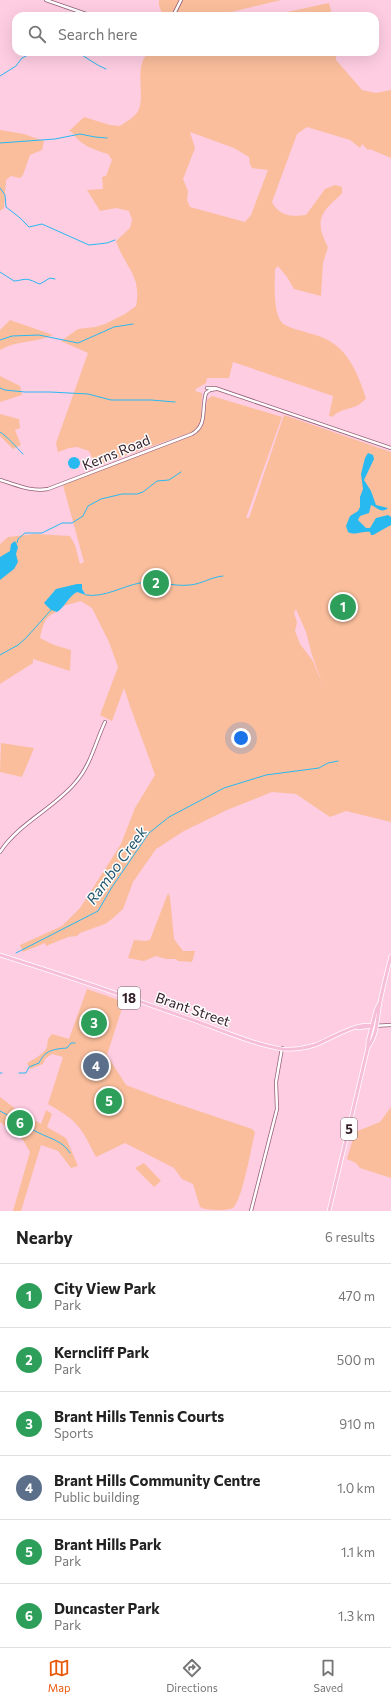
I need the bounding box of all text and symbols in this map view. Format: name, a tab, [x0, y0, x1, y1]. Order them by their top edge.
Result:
search box	[12, 12, 379, 56]
icon: search	[26, 23, 48, 45]
text: Search here	[58, 25, 137, 43]
street label: Kerns Road	[80, 431, 152, 473]
pin: 2	[143, 568, 169, 598]
pin: 1	[330, 592, 356, 622]
your location	[231, 728, 251, 748]
water label: Rambo Creek	[82, 822, 151, 907]
road number: 18	[118, 987, 140, 1009]
street label: Brant Street	[153, 988, 233, 1030]
pin: 3	[81, 1008, 107, 1038]
pin: 4	[83, 1051, 109, 1081]
pin: 5	[96, 1086, 122, 1116]
pin: 6	[7, 1108, 33, 1138]
road number: 5	[341, 1118, 357, 1140]
text: Nearby	[16, 1227, 73, 1248]
text: 6 results	[325, 1229, 375, 1245]
text: City View Park	[54, 1279, 156, 1297]
text: 1	[26, 1288, 32, 1304]
text: 470 m	[338, 1288, 375, 1304]
text: Park	[54, 1297, 81, 1313]
text: Kerncliff Park	[54, 1343, 149, 1361]
text: 2	[25, 1352, 33, 1368]
text: 500 m	[337, 1352, 375, 1368]
text: Park	[54, 1361, 81, 1377]
text: Brant Hills Tennis Courts	[54, 1407, 224, 1425]
text: 3	[25, 1416, 33, 1432]
text: 910 m	[339, 1416, 375, 1432]
text: Sports	[54, 1425, 94, 1441]
text: Brant Hills Community Centre	[54, 1471, 261, 1489]
text: 4	[25, 1480, 33, 1496]
text: 1.0 km	[337, 1480, 375, 1496]
text: Public building	[54, 1489, 140, 1505]
text: Brant Hills Park	[54, 1535, 162, 1553]
text: 5	[25, 1544, 33, 1560]
text: 1.1 km	[341, 1544, 375, 1560]
text: Park	[54, 1553, 81, 1569]
text: Duncaster Park	[54, 1599, 160, 1617]
text: 6	[25, 1608, 33, 1624]
text: 1.3 km	[338, 1608, 375, 1624]
text: Park	[54, 1617, 81, 1633]
tab: Map	[48, 1657, 71, 1694]
tab: Directions	[166, 1657, 218, 1694]
tab: Saved	[313, 1657, 343, 1694]

